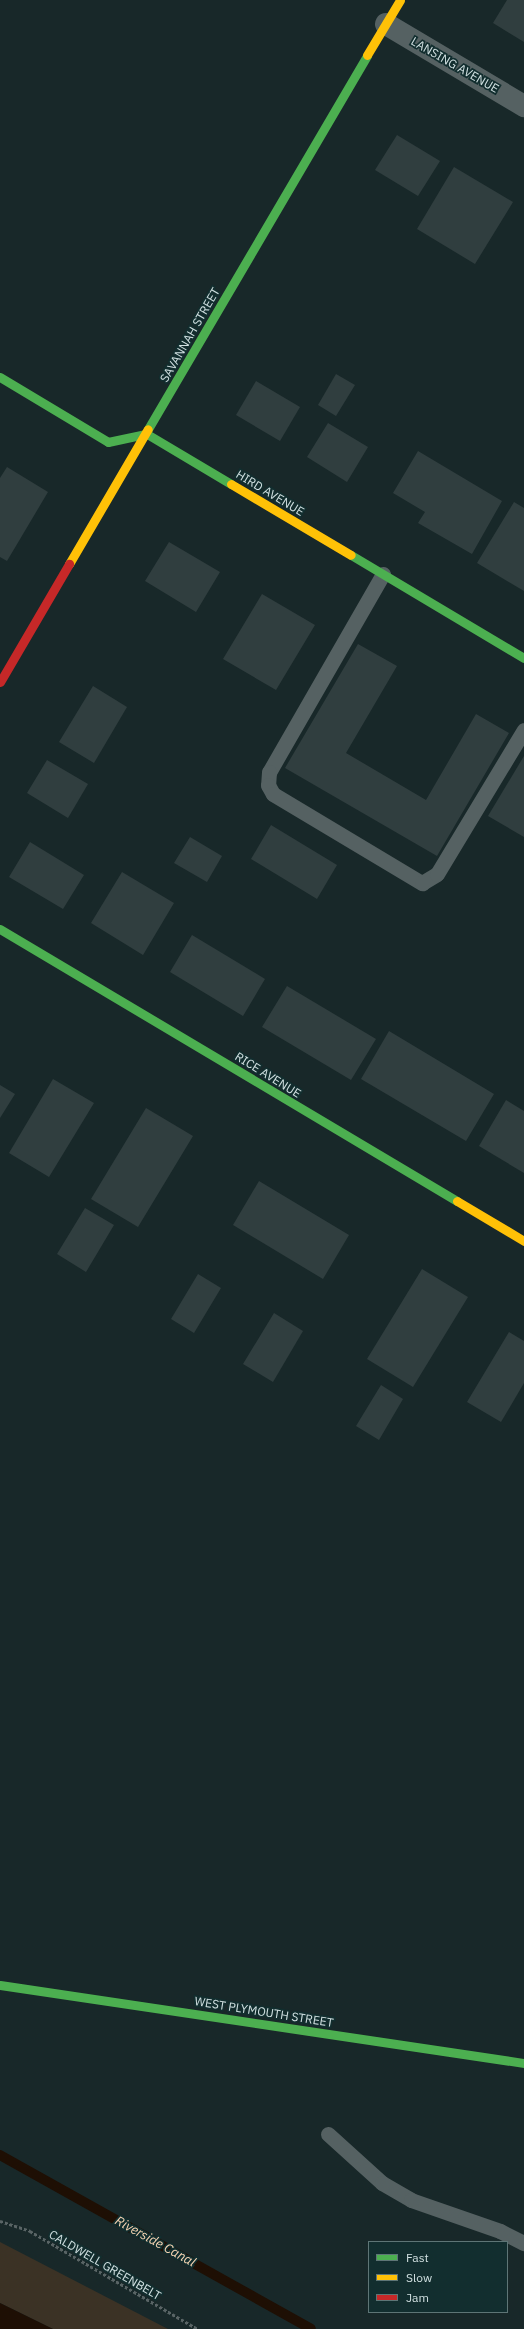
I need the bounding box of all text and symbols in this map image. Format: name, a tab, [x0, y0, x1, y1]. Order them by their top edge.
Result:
street label: LANSING AVENUE	[409, 34, 501, 96]
street label: SAVANNAH STREET	[157, 285, 223, 385]
street label: HIRD AVENUE	[233, 467, 307, 519]
street label: RICE AVENUE	[232, 1049, 304, 1101]
street label: WEST PLYMOUTH STREET	[193, 1994, 335, 2030]
water label: Riverside Canal	[112, 2213, 198, 2271]
street label: CALDWELL GREENBELT	[46, 2227, 164, 2303]
legend	[368, 2241, 508, 2313]
text: Fast	[406, 2250, 429, 2265]
text: Slow	[406, 2270, 432, 2285]
text: Jam	[406, 2290, 429, 2305]

